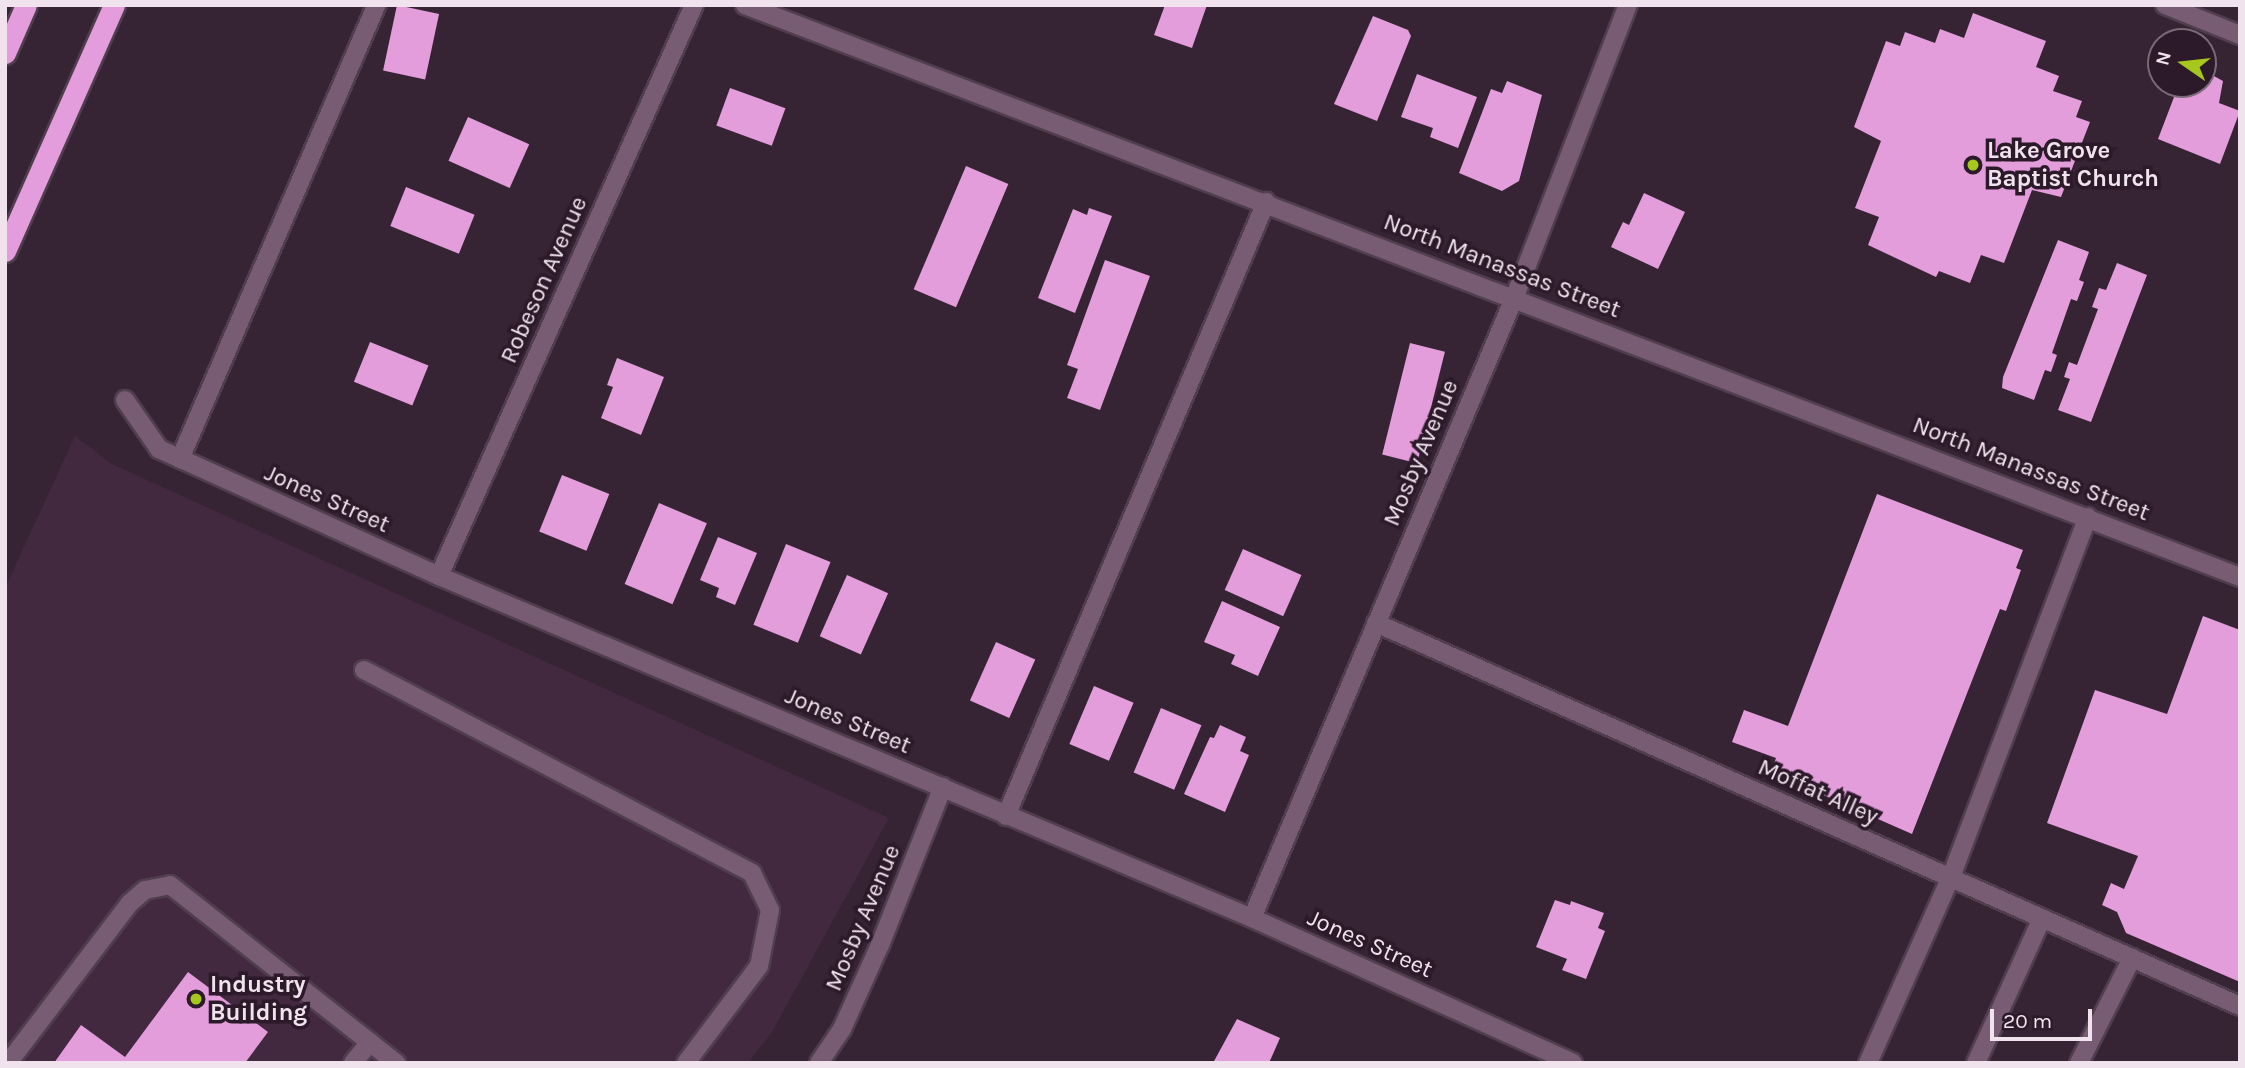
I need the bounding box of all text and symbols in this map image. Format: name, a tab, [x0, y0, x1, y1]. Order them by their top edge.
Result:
north arrow	[2147, 28, 2217, 98]
text: N	[2151, 49, 2176, 68]
place label: Lake Grove Baptist Church	[1987, 137, 2159, 193]
marker: Lake Grove Baptist Church	[1965, 157, 1981, 173]
street label: Robeson Avenue	[494, 192, 594, 368]
street label: North Manassas Street	[1380, 208, 1624, 324]
street label: Mosby Avenue	[1377, 376, 1465, 530]
street label: North Manassas Street	[1909, 411, 2153, 527]
street label: Jones Street	[260, 459, 394, 539]
street label: Jones Street	[781, 682, 915, 760]
street label: Moffat Alley	[1753, 753, 1883, 831]
street label: Mosby Avenue	[819, 841, 907, 995]
street label: Jones Street	[1303, 904, 1437, 984]
place label: Industry Building	[210, 971, 307, 1027]
marker: Industry Building	[188, 991, 204, 1007]
scale bar	[1993, 995, 2094, 1038]
text: 20 m	[2003, 1009, 2052, 1033]

